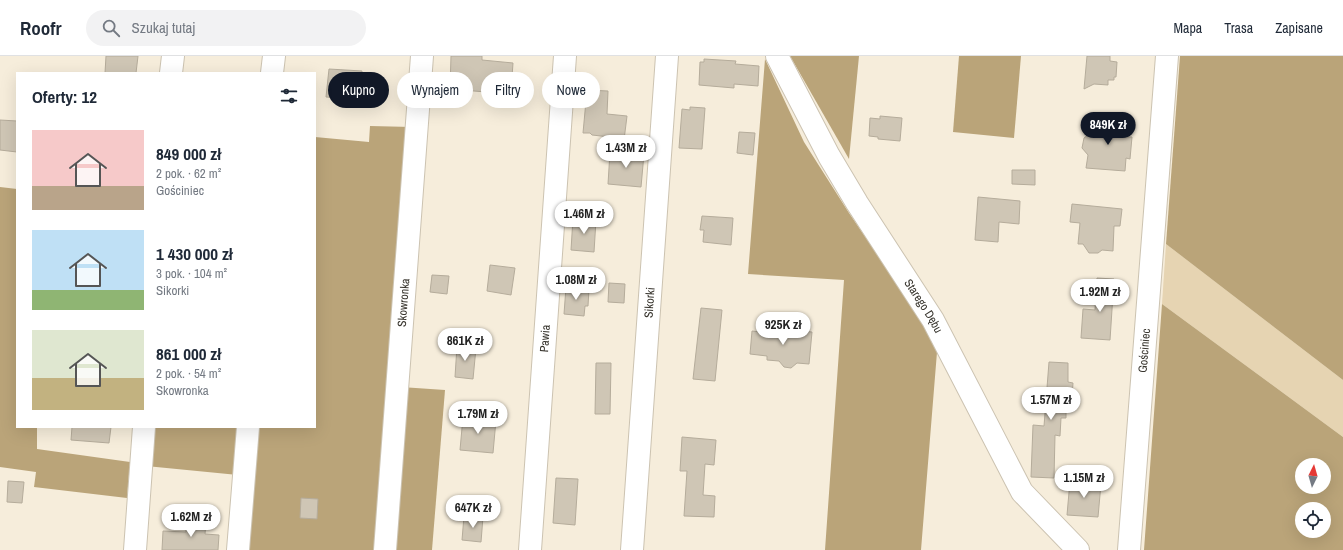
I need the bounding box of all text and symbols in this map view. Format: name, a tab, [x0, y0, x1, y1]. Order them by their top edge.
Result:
search box	[86, 10, 366, 46]
text: Roofr	[20, 15, 62, 41]
icon: search	[100, 17, 122, 39]
text: Szukaj tutaj	[132, 17, 195, 38]
text: Mapa	[1173, 19, 1202, 37]
text: Trasa	[1224, 19, 1253, 37]
text: Zapisane	[1275, 19, 1323, 37]
chip: Kupno	[328, 72, 389, 108]
chip: Wynajem	[397, 72, 473, 108]
chip: Filtry	[481, 72, 534, 108]
chip: Nowe	[542, 72, 600, 108]
text: Oferty: 12	[32, 85, 97, 108]
icon: filters	[278, 85, 300, 107]
pin: 849K zł	[1071, 112, 1145, 146]
text: 849K zł	[1090, 116, 1126, 133]
pin: 1.43M zł	[585, 135, 667, 169]
text: 1.43M zł	[606, 139, 646, 156]
text: 849 000 zł	[156, 142, 221, 165]
icon: home	[64, 146, 112, 194]
text: 2 pok. · 62 m²	[156, 165, 221, 182]
text: Gościniec	[156, 182, 204, 199]
pin: 1.46M zł	[543, 201, 625, 235]
text: 1.46M zł	[564, 205, 604, 222]
text: 1 430 000 zł	[156, 242, 233, 265]
icon: home	[64, 246, 112, 294]
text: 3 pok. · 104 m²	[156, 265, 227, 282]
pin: 1.08M zł	[535, 267, 617, 301]
text: 1.08M zł	[556, 271, 596, 288]
street label: Starego Dębu	[900, 276, 946, 336]
street label: Skowronka	[394, 277, 413, 328]
pin: 1.92M zł	[1059, 279, 1141, 313]
text: Sikorki	[156, 282, 189, 299]
text: 1.92M zł	[1080, 283, 1120, 300]
street label: Sikorki	[640, 287, 659, 318]
pin: 925K zł	[746, 312, 820, 346]
text: 925K zł	[765, 316, 801, 333]
street label: Pawia	[536, 324, 554, 353]
pin: 861K zł	[428, 328, 502, 362]
street label: Gościniec	[1135, 328, 1154, 373]
text: 861K zł	[447, 332, 483, 349]
text: 861 000 zł	[156, 342, 221, 365]
icon: home	[64, 346, 112, 394]
text: 2 pok. · 54 m²	[156, 365, 221, 382]
text: Skowronka	[156, 382, 209, 399]
pin: 1.57M zł	[1010, 387, 1092, 421]
text: 1.57M zł	[1031, 391, 1071, 408]
pin: 1.79M zł	[437, 401, 519, 435]
text: 1.79M zł	[458, 405, 498, 422]
north arrow	[1295, 458, 1331, 494]
map controls	[1295, 458, 1331, 538]
pin: 1.15M zł	[1043, 465, 1125, 499]
text: 1.15M zł	[1064, 469, 1104, 486]
pin: 647K zł	[436, 495, 510, 529]
text: 647K zł	[455, 499, 491, 516]
button: locate	[1295, 502, 1331, 538]
pin: 1.62M zł	[150, 504, 232, 538]
text: 1.62M zł	[171, 508, 211, 525]

